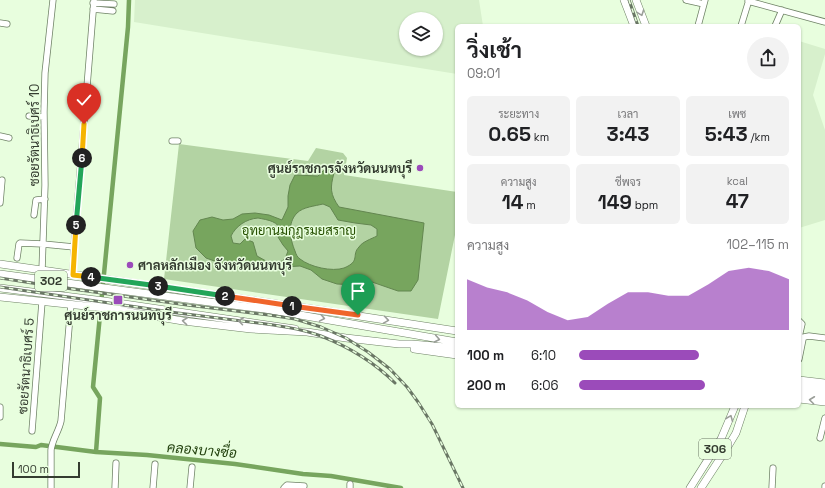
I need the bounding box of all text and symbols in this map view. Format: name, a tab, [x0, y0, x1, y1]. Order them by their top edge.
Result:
one-way arrow	[636, 9, 645, 16]
map controls	[399, 12, 443, 56]
button: layers	[399, 12, 443, 56]
text: วิ่งเช้า	[467, 36, 522, 64]
button: share	[747, 37, 789, 79]
text: 09:01	[467, 65, 500, 82]
pin	[67, 83, 101, 124]
street label: ซอยรัตนาธิเบศร์ 10	[25, 84, 43, 186]
icon: check	[73, 89, 95, 111]
text: ระยะทาง	[498, 107, 539, 121]
text: เวลา	[618, 107, 638, 121]
text: เพซ	[728, 107, 746, 121]
text: 0.65	[488, 121, 531, 147]
text: 3:43	[606, 121, 649, 147]
text: 5:43	[705, 121, 748, 147]
text: km	[531, 130, 549, 144]
text: /km	[748, 130, 770, 144]
pin: 6	[72, 148, 92, 168]
text: 6	[79, 151, 85, 165]
place label: ศูนย์ราชการจังหวัดนนทบุรี	[268, 159, 413, 179]
marker: ศูนย์ราชการจังหวัดนนทบุรี	[415, 163, 425, 173]
text: kcal	[727, 174, 748, 188]
text: ความสูง	[501, 175, 537, 189]
text: ชีพจร	[615, 175, 641, 189]
text: 47	[726, 188, 749, 214]
text: 14	[502, 189, 523, 215]
text: 149	[598, 189, 632, 215]
text: m	[523, 198, 536, 212]
text: bpm	[632, 198, 658, 212]
pin: 5	[66, 215, 86, 235]
text: 5	[73, 218, 79, 232]
park label: อุทยานมกุฎรมยสราญ	[242, 222, 356, 240]
text: 102–115 m	[726, 236, 789, 253]
text: ความสูง	[467, 237, 509, 254]
place label: ศาลหลักเมือง จังหวัดนนทบุรี	[138, 256, 292, 276]
marker: ศาลหลักเมือง จังหวัดนนทบุรี	[125, 260, 135, 270]
pin: 4	[81, 267, 101, 287]
text: 4	[88, 270, 95, 284]
road number: 302	[35, 271, 67, 291]
pin	[341, 274, 375, 315]
pin: 3	[148, 276, 168, 296]
text: 3	[155, 279, 161, 293]
icon: arrive	[347, 280, 369, 302]
pin: 2	[215, 286, 235, 306]
text: 2	[222, 289, 228, 303]
marker: ศูนย์ราชการนนทบุรี	[112, 294, 124, 306]
pin: 1	[282, 296, 302, 316]
text: 1	[290, 299, 294, 313]
place label: ศูนย์ราชการนนทบุรี	[64, 306, 172, 326]
one-way arrow	[319, 314, 325, 322]
one-way arrow	[383, 315, 390, 324]
one-way arrow	[182, 316, 188, 325]
street label: ซอยรัตนาธิเบศร์ 5	[13, 317, 38, 415]
one-way arrow	[238, 317, 244, 326]
one-way arrow	[434, 334, 440, 342]
text: 100 m	[467, 347, 504, 364]
text: 6:10	[531, 347, 556, 364]
text: 200 m	[467, 377, 506, 394]
text: 6:06	[531, 377, 559, 394]
one-way arrow	[809, 396, 815, 405]
one-way arrow	[726, 415, 734, 422]
water label: คลองบางซื่อ	[166, 435, 238, 462]
road number: 306	[699, 439, 731, 459]
scale bar	[12, 460, 80, 479]
text: 100 m	[18, 462, 49, 476]

